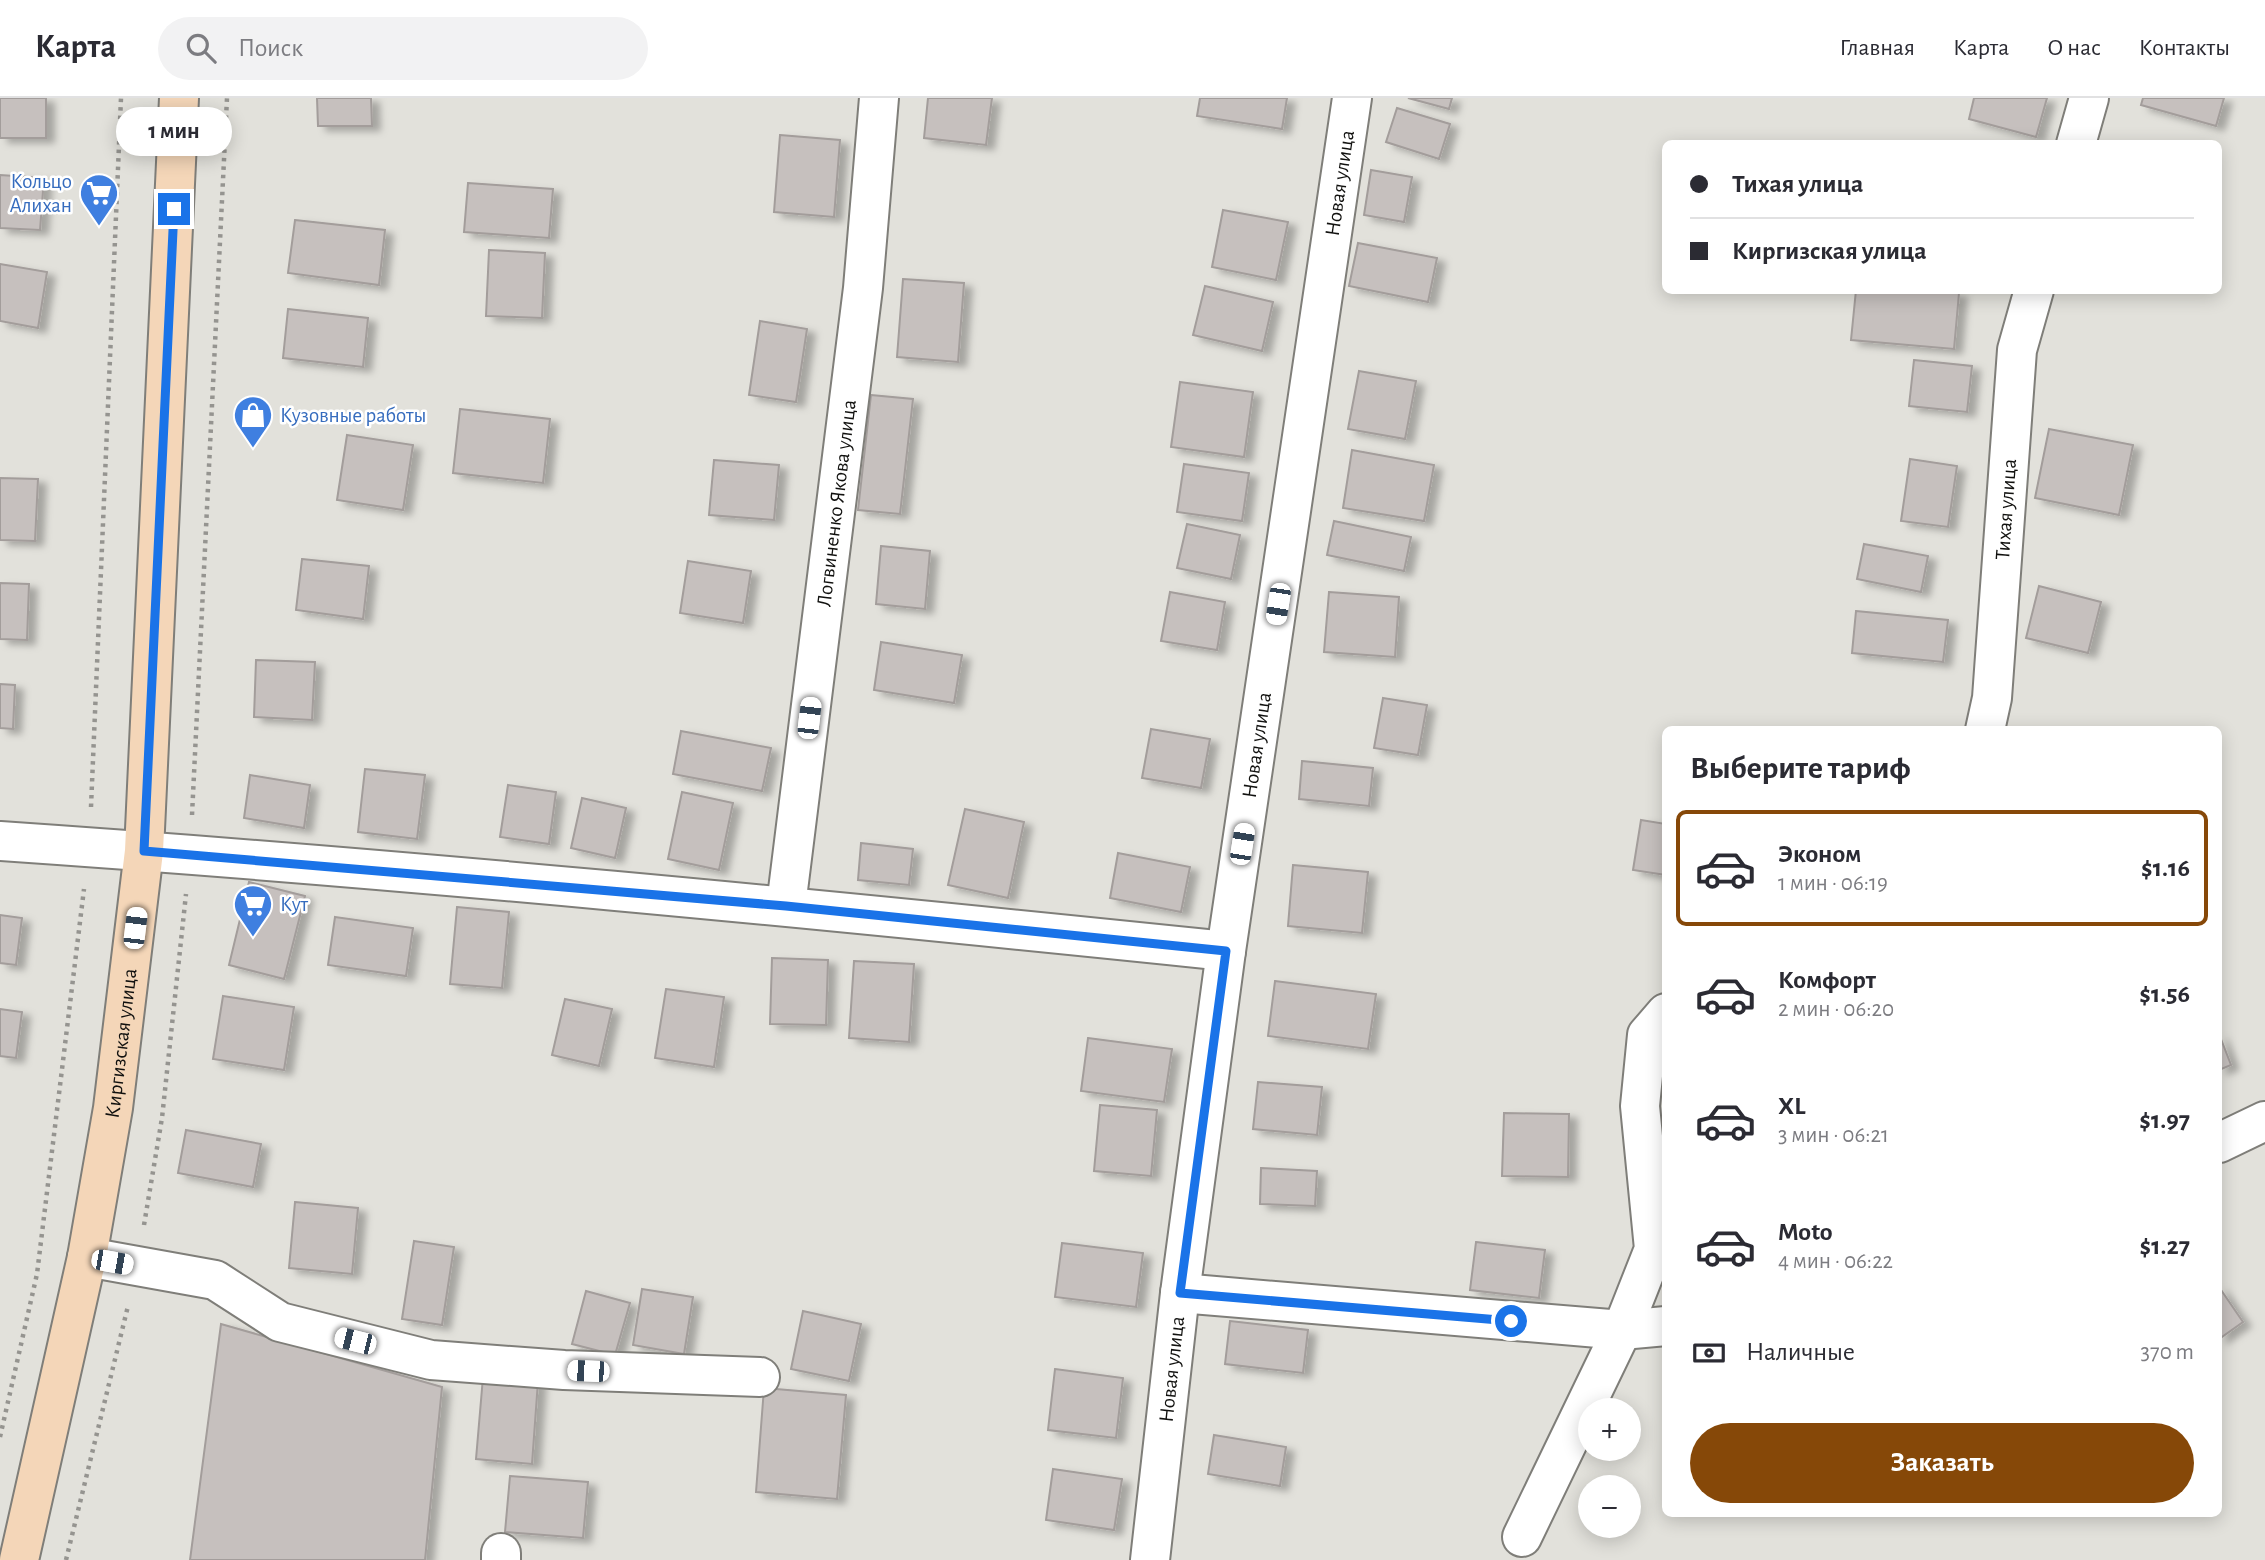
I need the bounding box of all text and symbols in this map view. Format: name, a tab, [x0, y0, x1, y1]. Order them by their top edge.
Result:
search box	[158, 17, 648, 80]
icon: search	[182, 29, 220, 67]
text: Карта	[35, 31, 116, 64]
text: Поиск	[238, 35, 303, 61]
text: Главная	[1840, 36, 1915, 60]
text: Карта	[1953, 36, 2009, 60]
text: О нас	[2047, 36, 2101, 60]
text: Контакты	[2139, 36, 2230, 60]
callout: 1 мин	[116, 108, 232, 156]
text: 1 мин	[148, 120, 200, 143]
street label: Новая улица	[1321, 128, 1358, 238]
place label: Кольцо Алихан	[9, 171, 72, 216]
text: Тихая улица	[1732, 171, 1863, 197]
supermarket icon: Кольцо Алихан	[78, 172, 120, 227]
route end	[158, 193, 190, 225]
text: Киргизская улица	[1732, 238, 1927, 264]
shop icon: Кузовные работы	[232, 394, 274, 449]
street label: Логвиненко Якова улица	[813, 398, 860, 608]
place label: Кузовные работы	[280, 405, 427, 426]
street label: Тихая улица	[1991, 458, 2020, 561]
car	[1265, 582, 1292, 626]
street label: Новая улица	[1238, 690, 1275, 799]
car	[797, 696, 822, 740]
text: Выберите тариф	[1690, 752, 1911, 784]
car	[1229, 822, 1256, 866]
icon: car	[1694, 837, 1757, 900]
text: Эконом	[1778, 841, 1861, 867]
text: $1.16	[2141, 855, 2190, 881]
text: 1 мин · 06:19	[1778, 872, 1888, 895]
supermarket icon: Кут	[232, 883, 274, 938]
place label: Кут	[280, 894, 309, 915]
car	[123, 906, 148, 950]
icon: car	[1694, 963, 1757, 1026]
street label: Киргизская улица	[101, 967, 140, 1120]
text: Комфорт	[1778, 967, 1876, 993]
text: $1.56	[2139, 981, 2190, 1007]
text: 2 мин · 06:20	[1778, 998, 1894, 1021]
icon: car	[1694, 1089, 1757, 1152]
text: XL	[1778, 1093, 1805, 1119]
text: $1.97	[2139, 1107, 2190, 1133]
text: 3 мин · 06:21	[1778, 1124, 1889, 1147]
icon: car	[1694, 1215, 1757, 1278]
text: Moto	[1778, 1219, 1833, 1245]
text: $1.27	[2140, 1233, 2190, 1259]
car	[90, 1248, 135, 1276]
text: 4 мин · 06:22	[1778, 1250, 1893, 1273]
route start	[1495, 1305, 1527, 1337]
street label: Новая улица	[1155, 1315, 1188, 1423]
car	[333, 1326, 378, 1356]
icon: cash	[1690, 1334, 1728, 1372]
text: Наличные	[1746, 1339, 1855, 1365]
text: 370 m	[2141, 1341, 2194, 1364]
car	[567, 1360, 610, 1382]
map controls	[1578, 1398, 1641, 1538]
button: +	[1578, 1398, 1641, 1461]
button: Заказать	[1690, 1423, 2194, 1503]
button: −	[1578, 1475, 1641, 1538]

